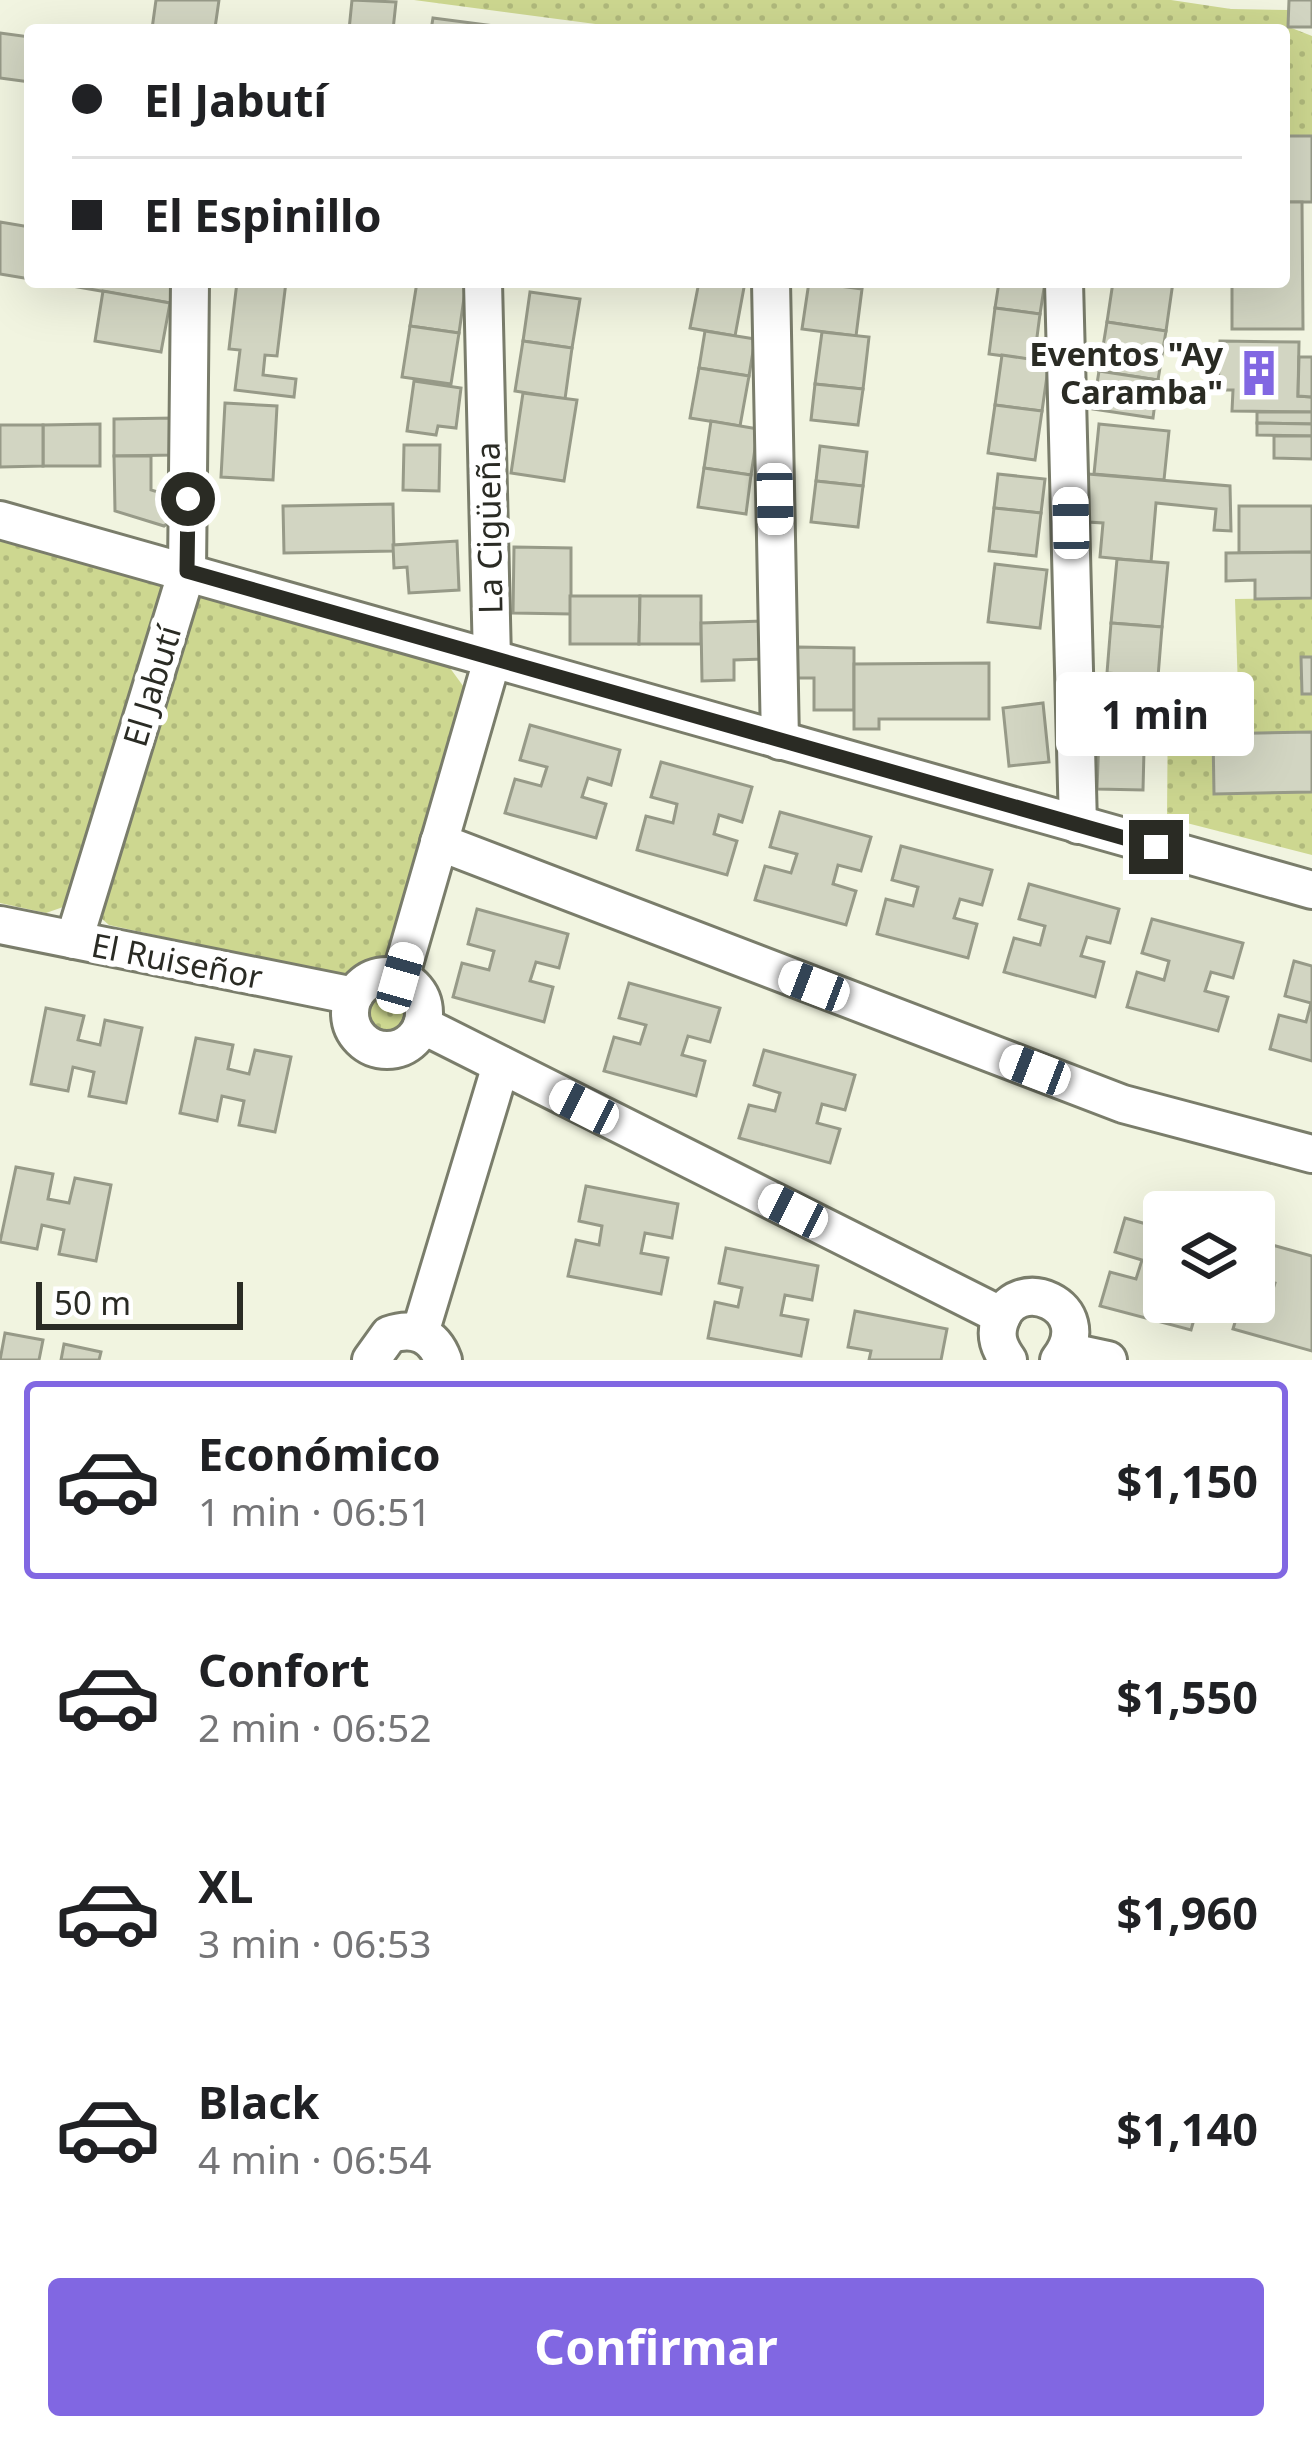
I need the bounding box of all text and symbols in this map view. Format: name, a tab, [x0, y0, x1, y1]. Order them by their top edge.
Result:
text: El Jabutí	[144, 69, 327, 130]
text: El Espinillo	[144, 184, 382, 245]
place label: Eventos "Ay Caramba"	[1029, 331, 1223, 414]
building icon: Eventos "Ay Caramba"	[1234, 348, 1284, 398]
street label: La Cigüeña	[465, 442, 512, 614]
car	[756, 463, 794, 535]
route start	[161, 472, 215, 526]
car	[1052, 487, 1090, 559]
street label: El Jabutí	[112, 619, 192, 752]
callout: 1 min	[1057, 673, 1255, 757]
text: 1 min	[1101, 687, 1209, 740]
route end	[1129, 820, 1183, 874]
street label: El Ruiseñor	[88, 922, 267, 999]
car	[373, 938, 427, 1018]
car	[774, 956, 854, 1016]
car	[995, 1040, 1075, 1100]
car	[544, 1075, 624, 1139]
car	[753, 1179, 833, 1243]
map controls	[1143, 1191, 1275, 1323]
button: layers	[1143, 1191, 1275, 1323]
scale bar	[36, 1276, 243, 1329]
text: 50 m	[54, 1280, 131, 1325]
text: Económico	[198, 1423, 441, 1484]
icon: car	[54, 1426, 162, 1534]
text: $1,150	[1116, 1450, 1258, 1511]
text: 1 min · 06:51	[198, 1484, 432, 1537]
text: Confort	[198, 1639, 369, 1700]
icon: car	[54, 1642, 162, 1750]
text: $1,550	[1116, 1666, 1258, 1727]
text: 2 min · 06:52	[198, 1700, 432, 1753]
text: XL	[198, 1855, 253, 1916]
icon: car	[54, 1858, 162, 1966]
text: $1,960	[1116, 1882, 1258, 1943]
text: 3 min · 06:53	[198, 1916, 432, 1969]
text: Black	[198, 2071, 319, 2132]
icon: car	[54, 2074, 162, 2182]
text: $1,140	[1116, 2098, 1258, 2159]
text: 4 min · 06:54	[198, 2132, 432, 2185]
button: Confirmar	[48, 2278, 1264, 2416]

